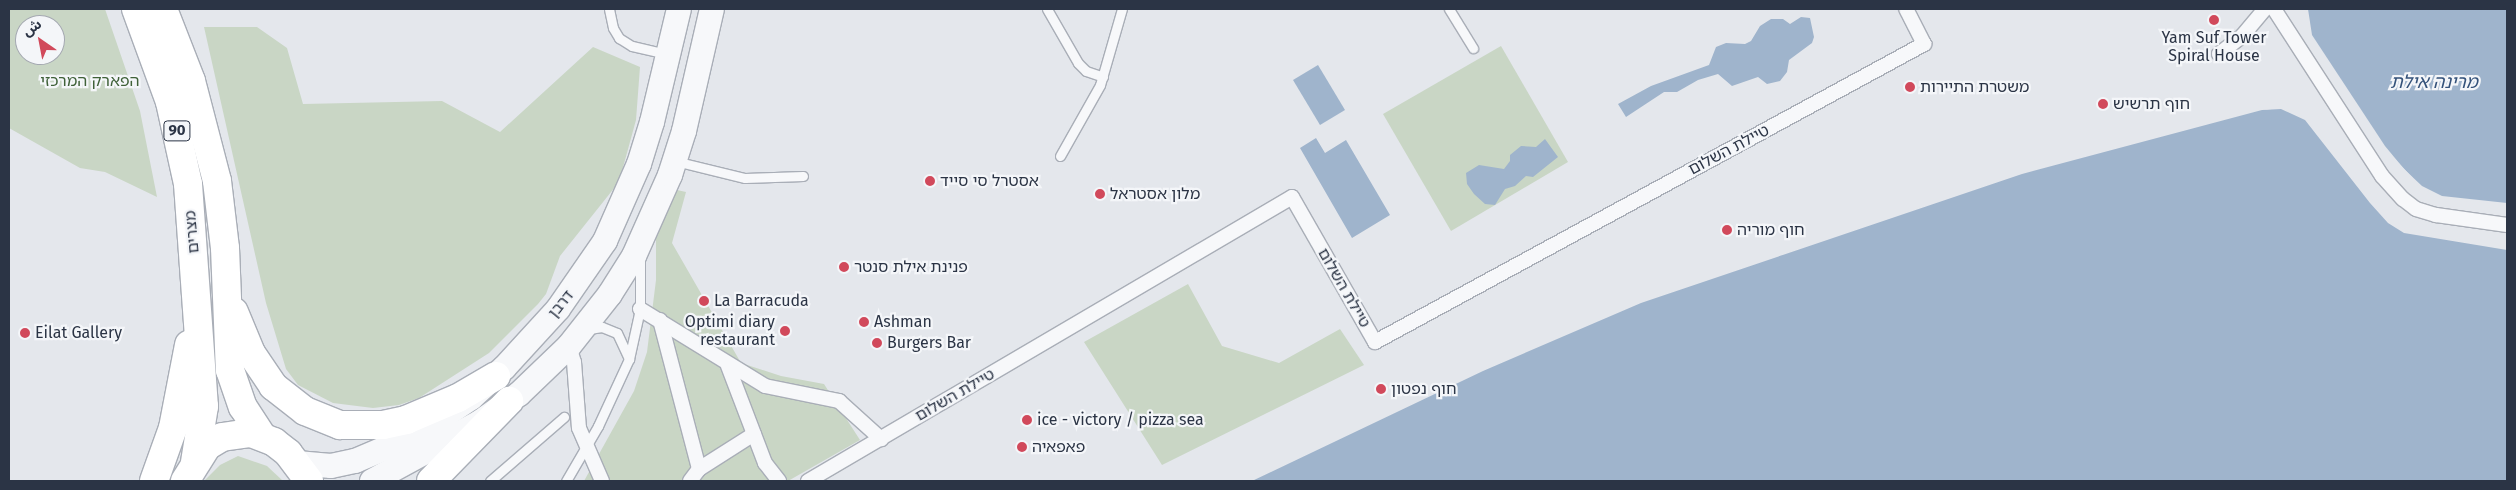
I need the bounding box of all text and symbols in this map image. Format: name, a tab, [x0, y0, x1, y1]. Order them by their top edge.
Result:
marker: Yam Suf Tower Spiral House	[2208, 14, 2220, 26]
north arrow	[15, 15, 65, 65]
text: ش	[19, 15, 45, 40]
place label: Yam Suf Tower Spiral House	[2162, 28, 2266, 66]
park label: הפארק המרכזי	[40, 71, 140, 91]
water label: מרינה אילת	[2390, 71, 2478, 93]
place label: משטרת התיירות	[1920, 77, 2029, 97]
marker: משטרת התיירות	[1904, 81, 1916, 93]
place label: חוף תרשיש	[2113, 94, 2190, 114]
marker: חוף תרשיש	[2097, 98, 2109, 110]
road number: 90	[163, 118, 191, 144]
street label: טיילת השלום	[1685, 121, 1773, 179]
place label: אסטרל סי סייד	[940, 171, 1039, 191]
marker: אסטרל סי סייד	[924, 175, 936, 187]
place label: מלון אסטראל	[1110, 184, 1200, 204]
marker: מלון אסטראל	[1094, 188, 1106, 200]
street label: מצרים	[181, 210, 203, 254]
place label: חוף מוריה	[1737, 220, 1805, 240]
marker: חוף מוריה	[1721, 224, 1733, 236]
street label: טיילת השלום	[1314, 245, 1374, 331]
place label: פנינת אילת סנטר	[854, 257, 968, 277]
marker: פנינת אילת סנטר	[838, 261, 850, 273]
street label: דרבן	[544, 286, 578, 322]
place label: La Barracuda	[714, 291, 809, 311]
marker: La Barracuda	[698, 295, 710, 307]
place label: Optimi diary restaurant	[685, 312, 775, 350]
place label: Ashman	[874, 312, 932, 332]
marker: Ashman	[858, 316, 870, 328]
place label: Eilat Gallery	[35, 323, 122, 343]
marker: Optimi diary restaurant	[779, 325, 791, 337]
marker: Eilat Gallery	[19, 327, 31, 339]
place label: Burgers Bar	[887, 333, 971, 353]
marker: Burgers Bar	[871, 337, 883, 349]
street label: טיילת השלום	[912, 365, 998, 425]
place label: חוף נפטון	[1391, 379, 1456, 399]
marker: חוף נפטון	[1375, 383, 1387, 395]
place label: ice - victory / pizza sea	[1037, 410, 1204, 430]
marker: ice - victory / pizza sea	[1021, 414, 1033, 426]
place label: פאפאיה	[1032, 437, 1085, 457]
marker: פאפאיה	[1016, 441, 1028, 453]

